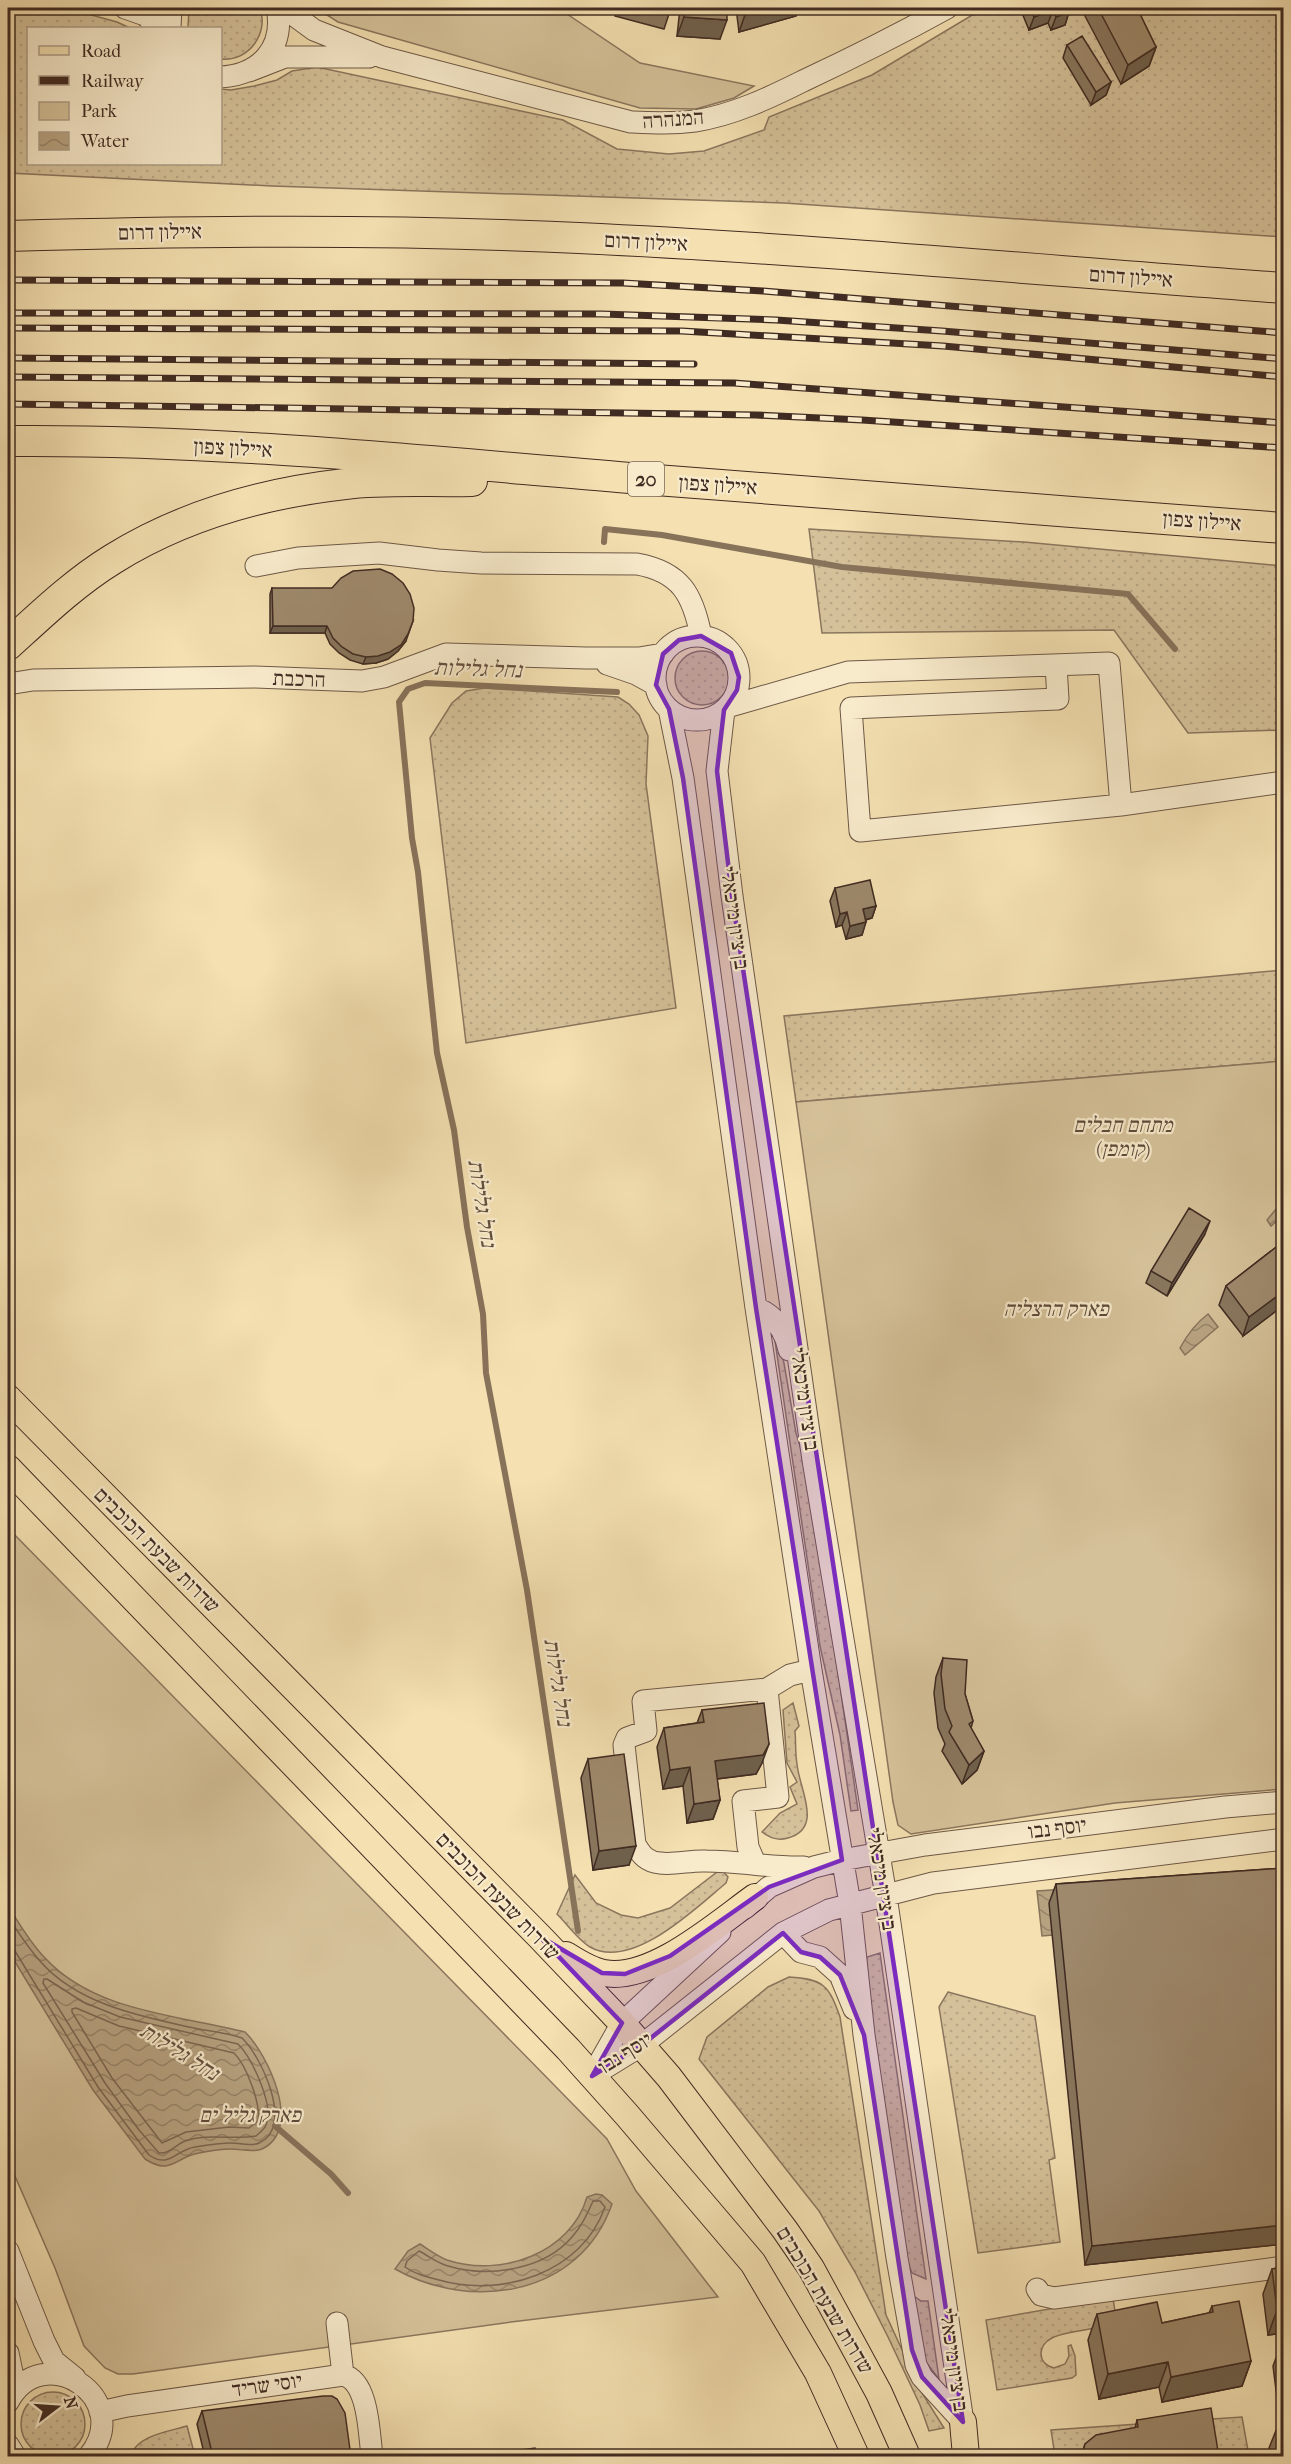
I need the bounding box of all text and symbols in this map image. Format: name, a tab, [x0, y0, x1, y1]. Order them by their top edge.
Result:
legend	[27, 27, 222, 165]
text: Road	[81, 41, 121, 62]
text: Railway	[81, 71, 145, 92]
text: Park	[81, 101, 118, 122]
street label: המנהרה	[641, 105, 705, 133]
text: Water	[80, 131, 129, 152]
street label: איילון דרום	[118, 219, 202, 245]
street label: איילון דרום	[603, 228, 689, 256]
street label: איילון דרום	[1088, 262, 1174, 292]
street label: איילון צפון	[193, 434, 273, 462]
road number: 20	[628, 462, 664, 496]
street label: איילון צפון	[678, 470, 758, 500]
street label: איילון צפון	[1162, 506, 1242, 536]
water label: נחל גלילות	[434, 654, 524, 684]
street label: הרכבת	[272, 666, 326, 692]
street label: בן ציון מיכאלי	[716, 865, 754, 971]
park label: מתחם חבלים (קומפן)	[1073, 1113, 1174, 1161]
water label: נחל גלילות	[462, 1158, 502, 1250]
park label: פארק הרצליה	[1003, 1297, 1110, 1321]
street label: בן ציון מיכאלי	[786, 1346, 824, 1452]
street label: שדרות שבעת הכוכבים	[89, 1482, 225, 1618]
water label: נחל גלילות	[538, 1637, 578, 1729]
street label: יוסף נבו	[1026, 1812, 1088, 1844]
street label: בן ציון מיכאלי	[862, 1826, 902, 1932]
street label: שדרות שבעת הכוכבים	[431, 1827, 565, 1965]
water label: נחל גלילות	[135, 2018, 225, 2087]
street label: יוסף נבו	[593, 2027, 657, 2079]
park label: פארק גליל ים	[199, 2103, 302, 2127]
street label: שדרות שבעת הכוכבים	[772, 2222, 879, 2378]
street label: בן ציון מיכאלי	[935, 2307, 973, 2413]
street label: יוסי שריד	[230, 2368, 304, 2402]
north arrow	[27, 2377, 87, 2437]
text: N	[60, 2394, 82, 2412]

